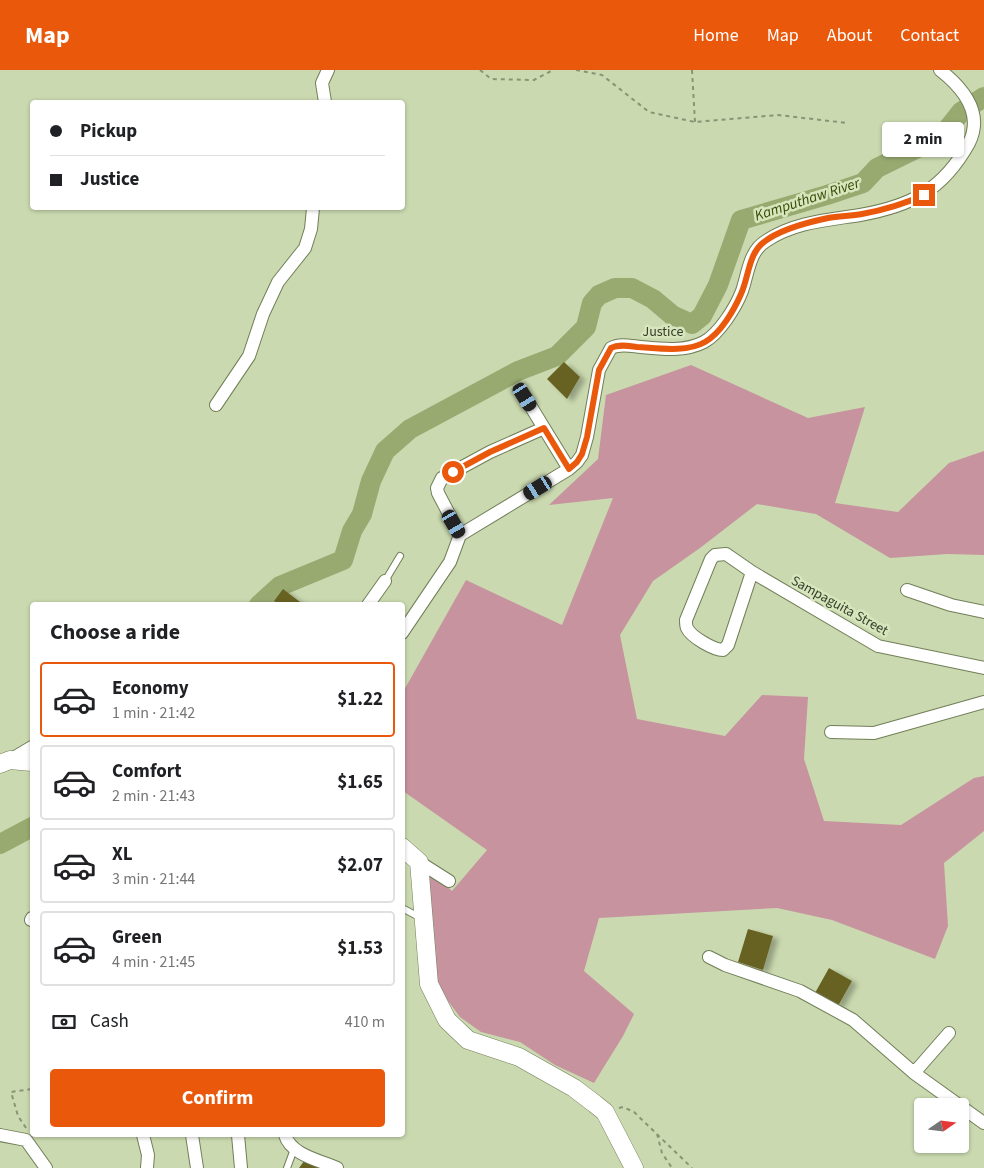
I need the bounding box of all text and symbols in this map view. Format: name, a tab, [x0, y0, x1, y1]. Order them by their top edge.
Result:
text: Map	[25, 18, 70, 53]
text: Home	[693, 23, 739, 48]
text: Map	[767, 23, 799, 48]
text: About	[827, 23, 872, 48]
text: Contact	[900, 23, 959, 48]
text: Pickup	[80, 118, 137, 145]
callout: 2 min	[883, 122, 965, 158]
text: 2 min	[904, 128, 942, 150]
text: Justice	[80, 166, 139, 193]
water label: Kamputhaw River	[752, 172, 863, 226]
route end	[913, 184, 935, 206]
street label: Justice	[642, 322, 684, 342]
car	[510, 380, 539, 414]
route start	[442, 461, 464, 483]
car	[521, 474, 554, 502]
car	[440, 507, 467, 541]
street label: Sampaguita Street	[787, 571, 892, 641]
text: Choose a ride	[50, 616, 180, 648]
text: Economy	[112, 675, 189, 702]
icon: car	[52, 677, 97, 722]
text: $1.22	[337, 686, 383, 713]
text: 1 min · 21:42	[112, 702, 195, 724]
text: Comfort	[112, 758, 182, 785]
icon: car	[52, 760, 97, 805]
text: $1.65	[337, 769, 383, 796]
text: 2 min · 21:43	[112, 785, 195, 807]
text: XL	[112, 841, 133, 868]
icon: car	[52, 843, 97, 888]
text: $2.07	[337, 852, 383, 879]
text: 3 min · 21:44	[112, 868, 195, 890]
text: Green	[112, 924, 162, 951]
icon: car	[52, 926, 97, 971]
text: $1.53	[337, 935, 383, 962]
text: 4 min · 21:45	[112, 951, 195, 973]
icon: cash	[50, 1008, 78, 1036]
text: Cash	[90, 1008, 129, 1035]
text: 410 m	[345, 1011, 385, 1033]
button: Confirm	[50, 1069, 385, 1127]
north arrow	[914, 1098, 969, 1152]
map controls	[914, 1098, 969, 1153]

